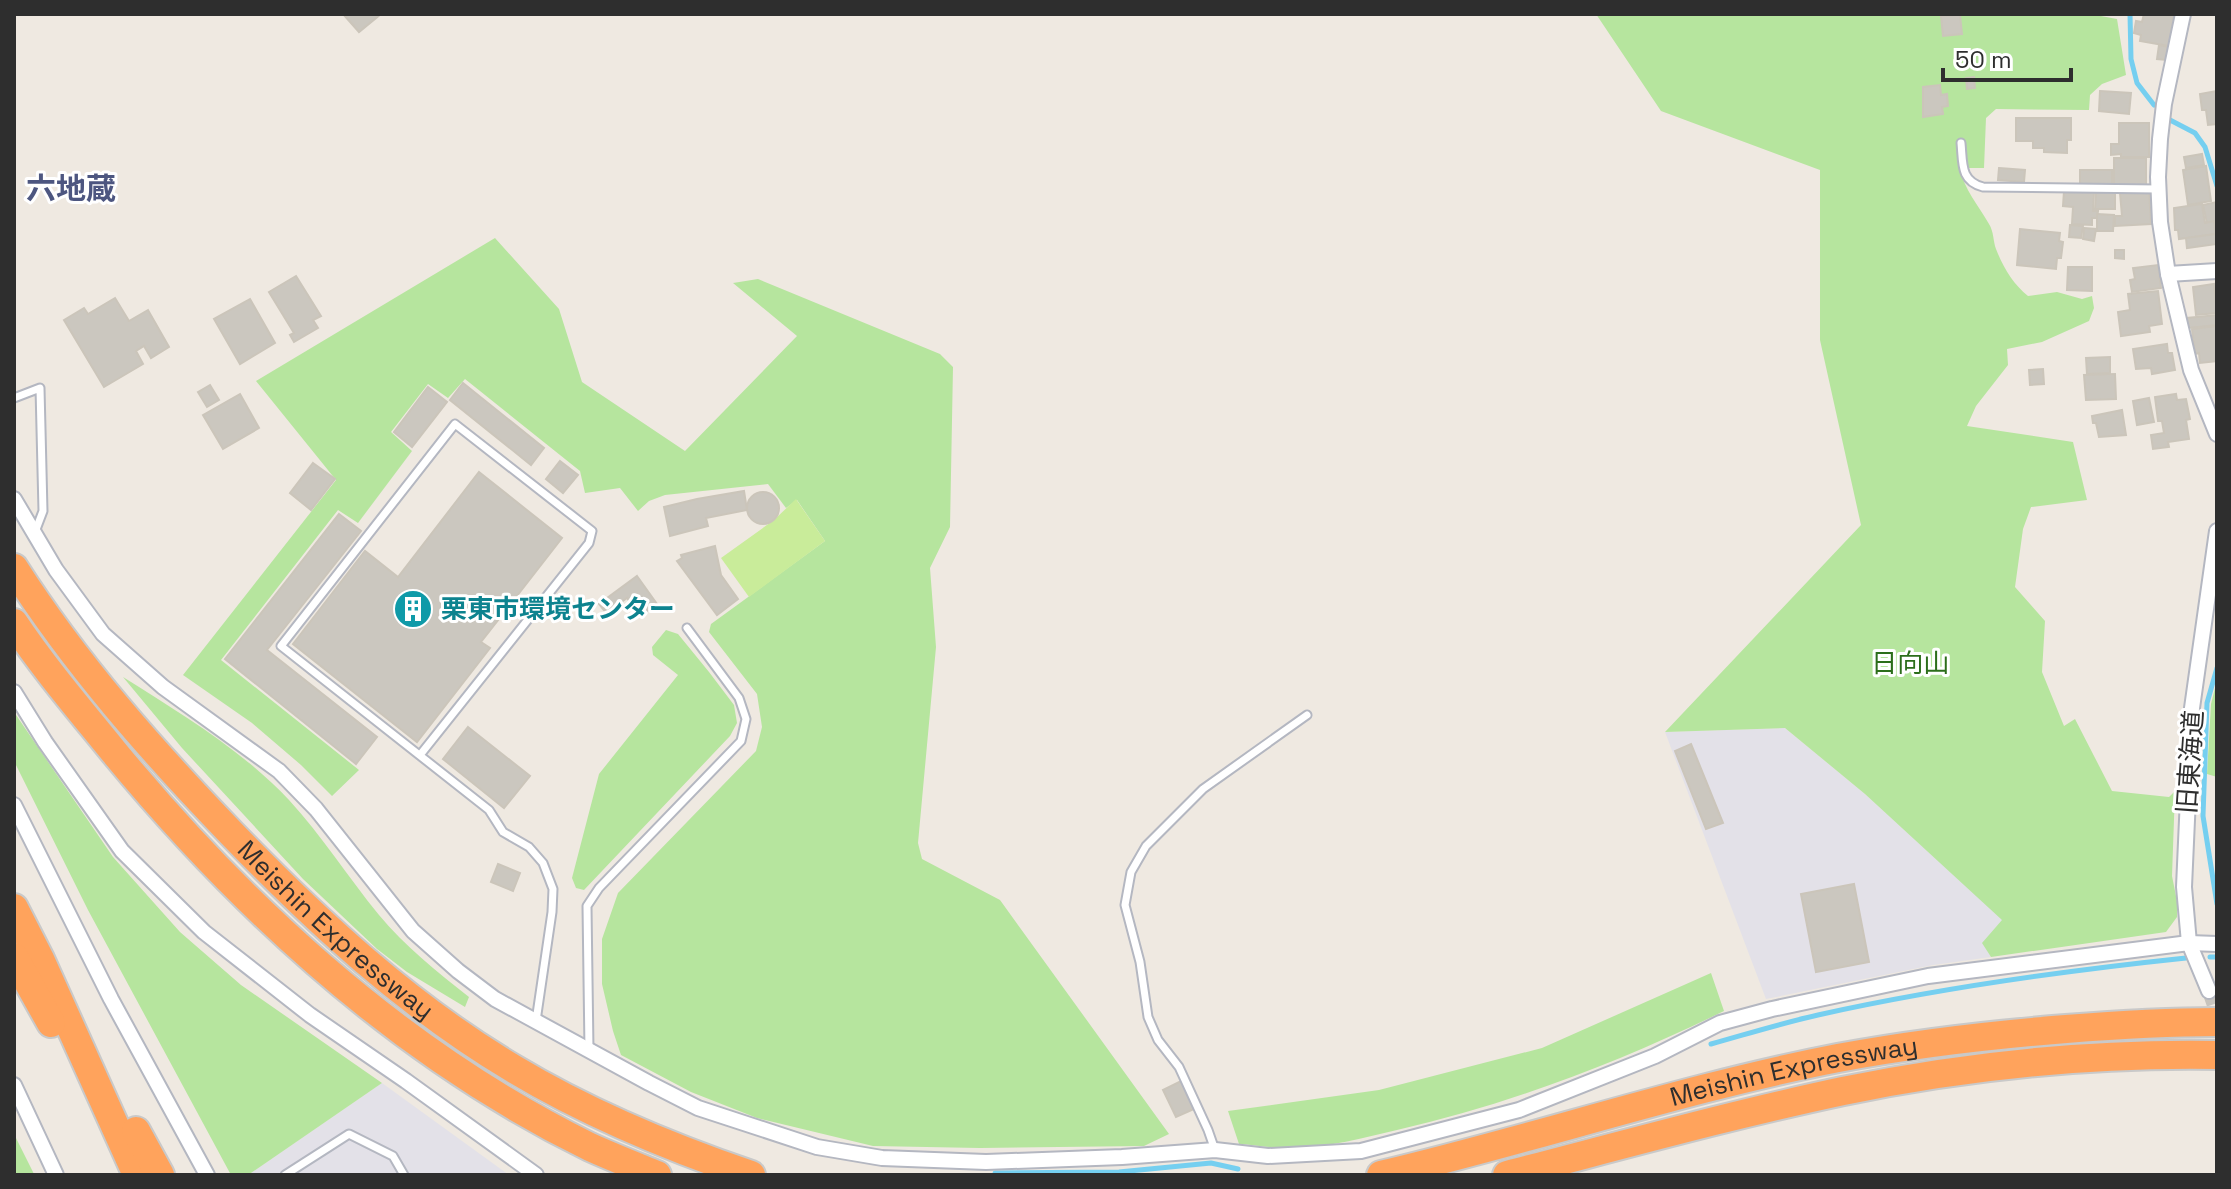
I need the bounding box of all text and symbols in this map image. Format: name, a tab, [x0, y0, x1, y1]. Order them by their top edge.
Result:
scale bar	[1943, 32, 2071, 82]
text: 50 m	[1955, 44, 2012, 75]
district label: 六地蔵	[26, 169, 116, 208]
building icon: 栗東市環境センター	[392, 588, 434, 630]
place label: 栗東市環境センター	[441, 592, 675, 626]
park label: 日向山	[1871, 646, 1949, 680]
street label: 旧東海道	[2169, 709, 2211, 815]
street label: Meishin Expressway	[230, 833, 441, 1027]
street label: Meishin Expressway	[1666, 1028, 1920, 1114]

